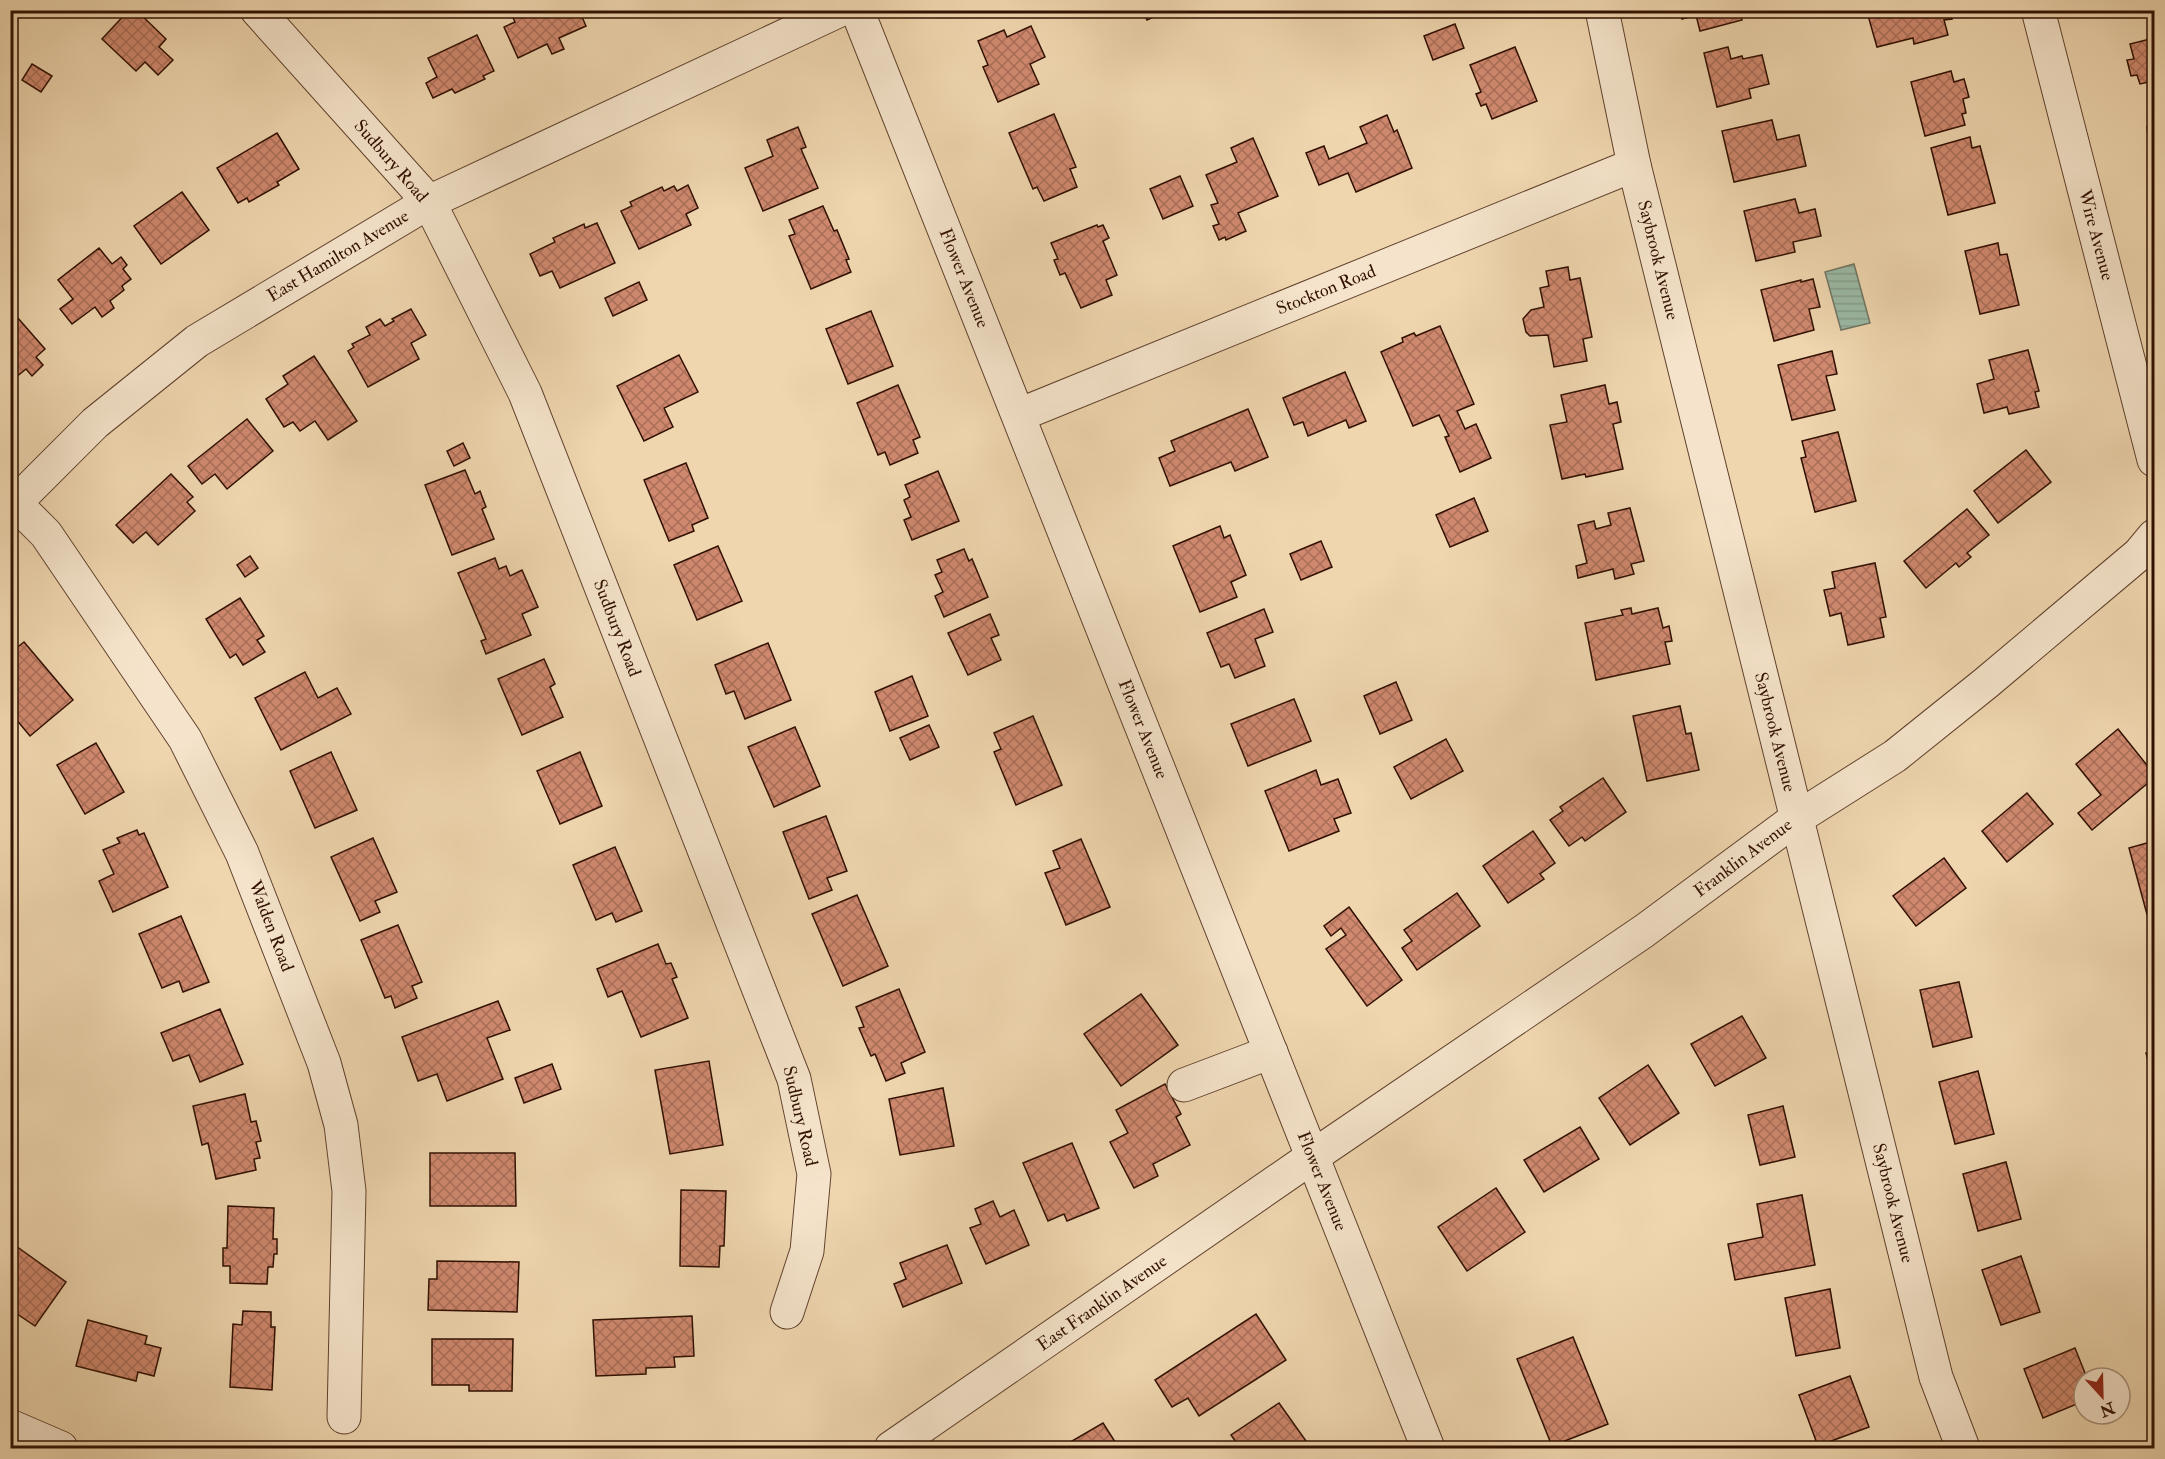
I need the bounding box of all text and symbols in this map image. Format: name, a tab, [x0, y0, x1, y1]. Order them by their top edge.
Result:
street label: Sudbury Road	[349, 115, 433, 207]
street label: Wire Avenue	[2073, 186, 2119, 283]
street label: Saybrook Avenue	[1632, 198, 1684, 323]
street label: East Hamilton Avenue	[263, 204, 413, 307]
street label: Flower Avenue	[934, 225, 995, 332]
street label: Stockton Road	[1273, 260, 1379, 320]
street label: Sudbury Road	[588, 576, 646, 680]
street label: Saybrook Avenue	[1749, 670, 1801, 795]
street label: Flower Avenue	[1113, 676, 1174, 783]
street label: Franklin Avenue	[1689, 813, 1797, 903]
street label: Walden Road	[243, 876, 299, 975]
street label: Sudbury Road	[777, 1064, 823, 1169]
street label: Flower Avenue	[1292, 1128, 1353, 1235]
street label: Saybrook Avenue	[1867, 1141, 1919, 1266]
street label: East Franklin Avenue	[1032, 1249, 1172, 1356]
north arrow	[2072, 1366, 2132, 1426]
text: N	[2096, 1397, 2119, 1421]

